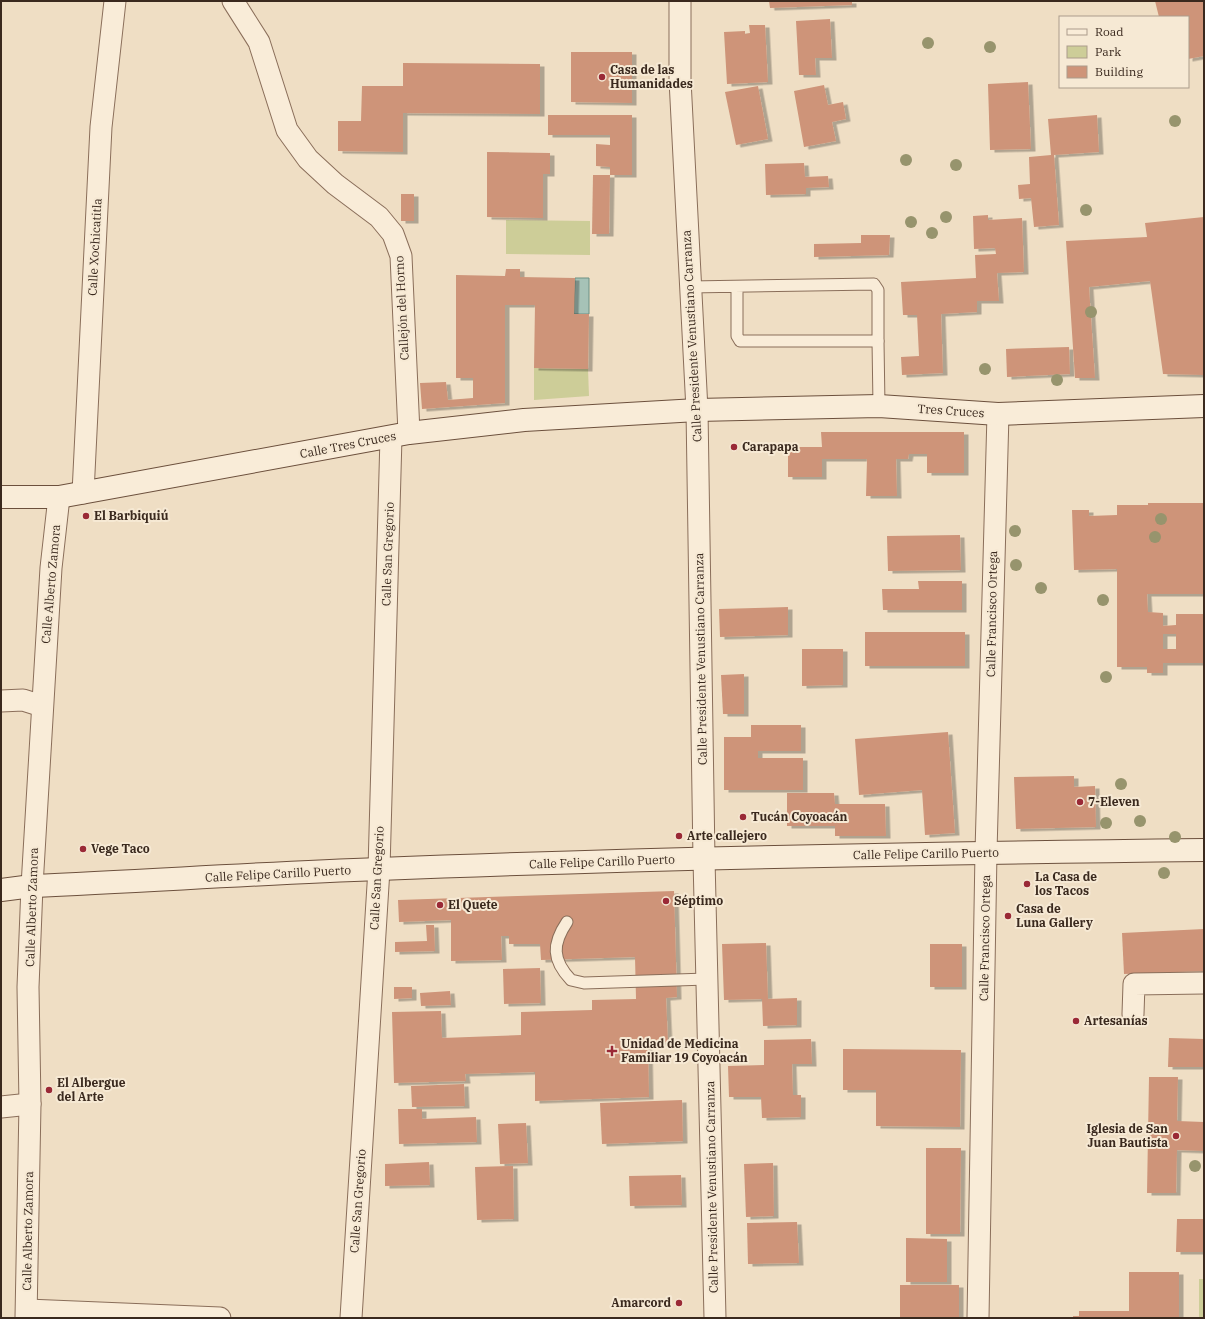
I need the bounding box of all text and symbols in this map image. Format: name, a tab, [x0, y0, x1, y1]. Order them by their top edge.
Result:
legend	[1059, 16, 1189, 88]
text: Road	[1095, 24, 1124, 39]
text: Park	[1095, 44, 1121, 59]
place label: Casa de las Humanidades	[610, 62, 693, 91]
text: Building	[1095, 64, 1143, 79]
marker: Casa de las Humanidades	[597, 72, 607, 82]
street label: Calle Xochicatitla	[84, 197, 105, 296]
street label: Calle Presidente Venustiano Carranza	[678, 229, 705, 442]
street label: Callejón del Horno	[391, 255, 412, 361]
street label: Tres Cruces	[917, 401, 985, 420]
street label: Calle Tres Cruces	[299, 428, 397, 461]
place label: Carapapa	[742, 439, 799, 454]
marker: Carapapa	[729, 442, 739, 452]
street label: Calle San Gregorio	[378, 501, 397, 606]
place label: El Barbiquiú	[94, 508, 169, 523]
marker: El Barbiquiú	[81, 511, 91, 521]
street label: Calle Alberto Zamora	[38, 523, 63, 644]
street label: Calle Francisco Ortega	[983, 550, 1000, 677]
street label: Calle Presidente Venustiano Carranza	[691, 552, 710, 765]
place label: 7-Eleven	[1088, 794, 1140, 809]
marker: 7-Eleven	[1075, 797, 1085, 807]
place label: Tucán Coyoacán	[751, 809, 848, 824]
marker: Tucán Coyoacán	[738, 812, 748, 822]
street label: Calle San Gregorio	[366, 825, 387, 930]
place label: Arte callejero	[687, 828, 767, 843]
marker: Arte callejero	[674, 831, 684, 841]
place label: Vege Taco	[91, 841, 150, 856]
marker: Vege Taco	[78, 844, 88, 854]
street label: Calle Felipe Carillo Puerto	[853, 845, 999, 862]
street label: Calle Alberto Zamora	[22, 847, 41, 967]
street label: Calle Felipe Carillo Puerto	[529, 851, 675, 872]
street label: Calle Felipe Carillo Puerto	[205, 862, 352, 885]
place label: La Casa de los Tacos	[1035, 869, 1097, 898]
street label: Calle Francisco Ortega	[976, 874, 993, 1001]
marker: La Casa de los Tacos	[1022, 879, 1032, 889]
place label: Séptimo	[674, 893, 723, 908]
marker: Séptimo	[661, 896, 671, 906]
place label: El Quete	[448, 897, 498, 912]
marker: El Quete	[435, 900, 445, 910]
place label: Casa de Luna Gallery	[1016, 901, 1093, 930]
marker: Casa de Luna Gallery	[1003, 911, 1013, 921]
place label: Artesanías	[1084, 1013, 1148, 1028]
marker: Artesanías	[1071, 1016, 1081, 1026]
place label: Unidad de Medicina Familiar 19 Coyoacán	[621, 1036, 748, 1065]
marker: Unidad de Medicina Familiar 19 Coyoacán	[606, 1045, 618, 1057]
place label: El Albergue del Arte	[57, 1075, 126, 1104]
street label: Calle Presidente Venustiano Carranza	[702, 1080, 721, 1293]
marker: El Albergue del Arte	[44, 1085, 54, 1095]
place label: Iglesia de San Juan Bautista	[1086, 1121, 1168, 1150]
marker: Iglesia de San Juan Bautista	[1171, 1131, 1181, 1141]
street label: Calle San Gregorio	[346, 1148, 369, 1253]
street label: Calle Alberto Zamora	[19, 1171, 36, 1291]
place label: Amarcord	[611, 1295, 671, 1310]
marker: Amarcord	[674, 1298, 684, 1308]

